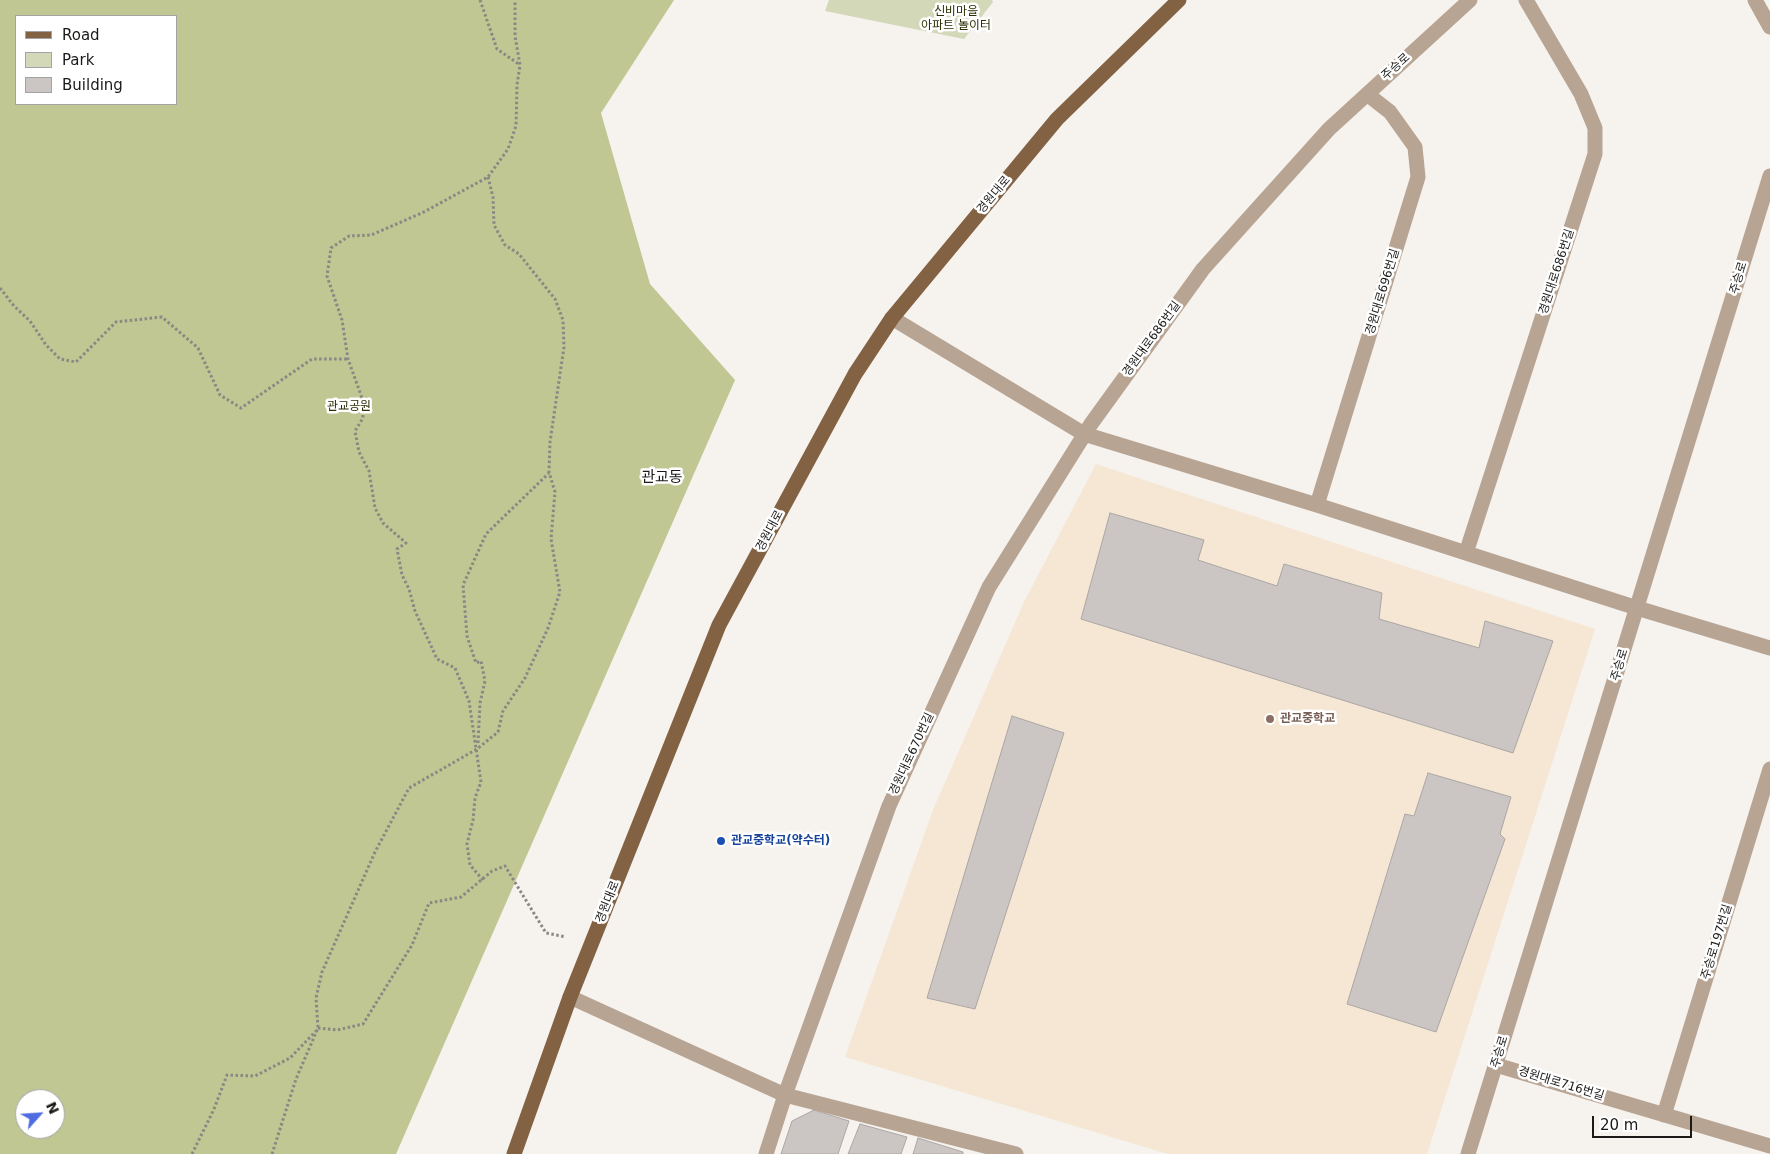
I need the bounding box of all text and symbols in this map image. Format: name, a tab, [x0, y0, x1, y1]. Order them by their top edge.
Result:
park label: 신비마을 아파트 놀이터	[921, 5, 991, 33]
legend	[15, 15, 178, 105]
text: Road	[62, 26, 100, 44]
text: Park	[62, 51, 94, 69]
street label: 주승로	[1379, 51, 1413, 83]
text: Building	[62, 76, 123, 94]
street label: 경원대로	[974, 173, 1014, 217]
street label: 경원대로686번길	[1536, 227, 1578, 317]
street label: 경원대로696번길	[1363, 247, 1403, 337]
street label: 주승로	[1727, 260, 1751, 296]
street label: 경원대로686번길	[1120, 299, 1184, 379]
park label: 관교공원	[327, 400, 371, 414]
district label: 관교동	[641, 469, 683, 487]
street label: 경원대로	[753, 508, 787, 554]
street label: 주승로	[1608, 647, 1632, 683]
street label: 경원대로670번길	[887, 711, 937, 797]
place label: 관교중학교	[1280, 712, 1335, 726]
marker: 관교중학교	[1264, 713, 1276, 725]
place label: 관교중학교(약수터)	[731, 834, 830, 848]
marker: 관교중학교(약수터)	[715, 835, 727, 847]
street label: 경원대로	[593, 879, 623, 925]
street label: 주승로197번길	[1699, 903, 1735, 981]
street label: 주승로	[1488, 1034, 1512, 1070]
street label: 경원대로716번길	[1516, 1064, 1606, 1104]
north arrow	[15, 1089, 65, 1139]
text: N	[43, 1099, 62, 1117]
scale bar	[1595, 1106, 1695, 1138]
text: 20 m	[1600, 1116, 1638, 1134]

